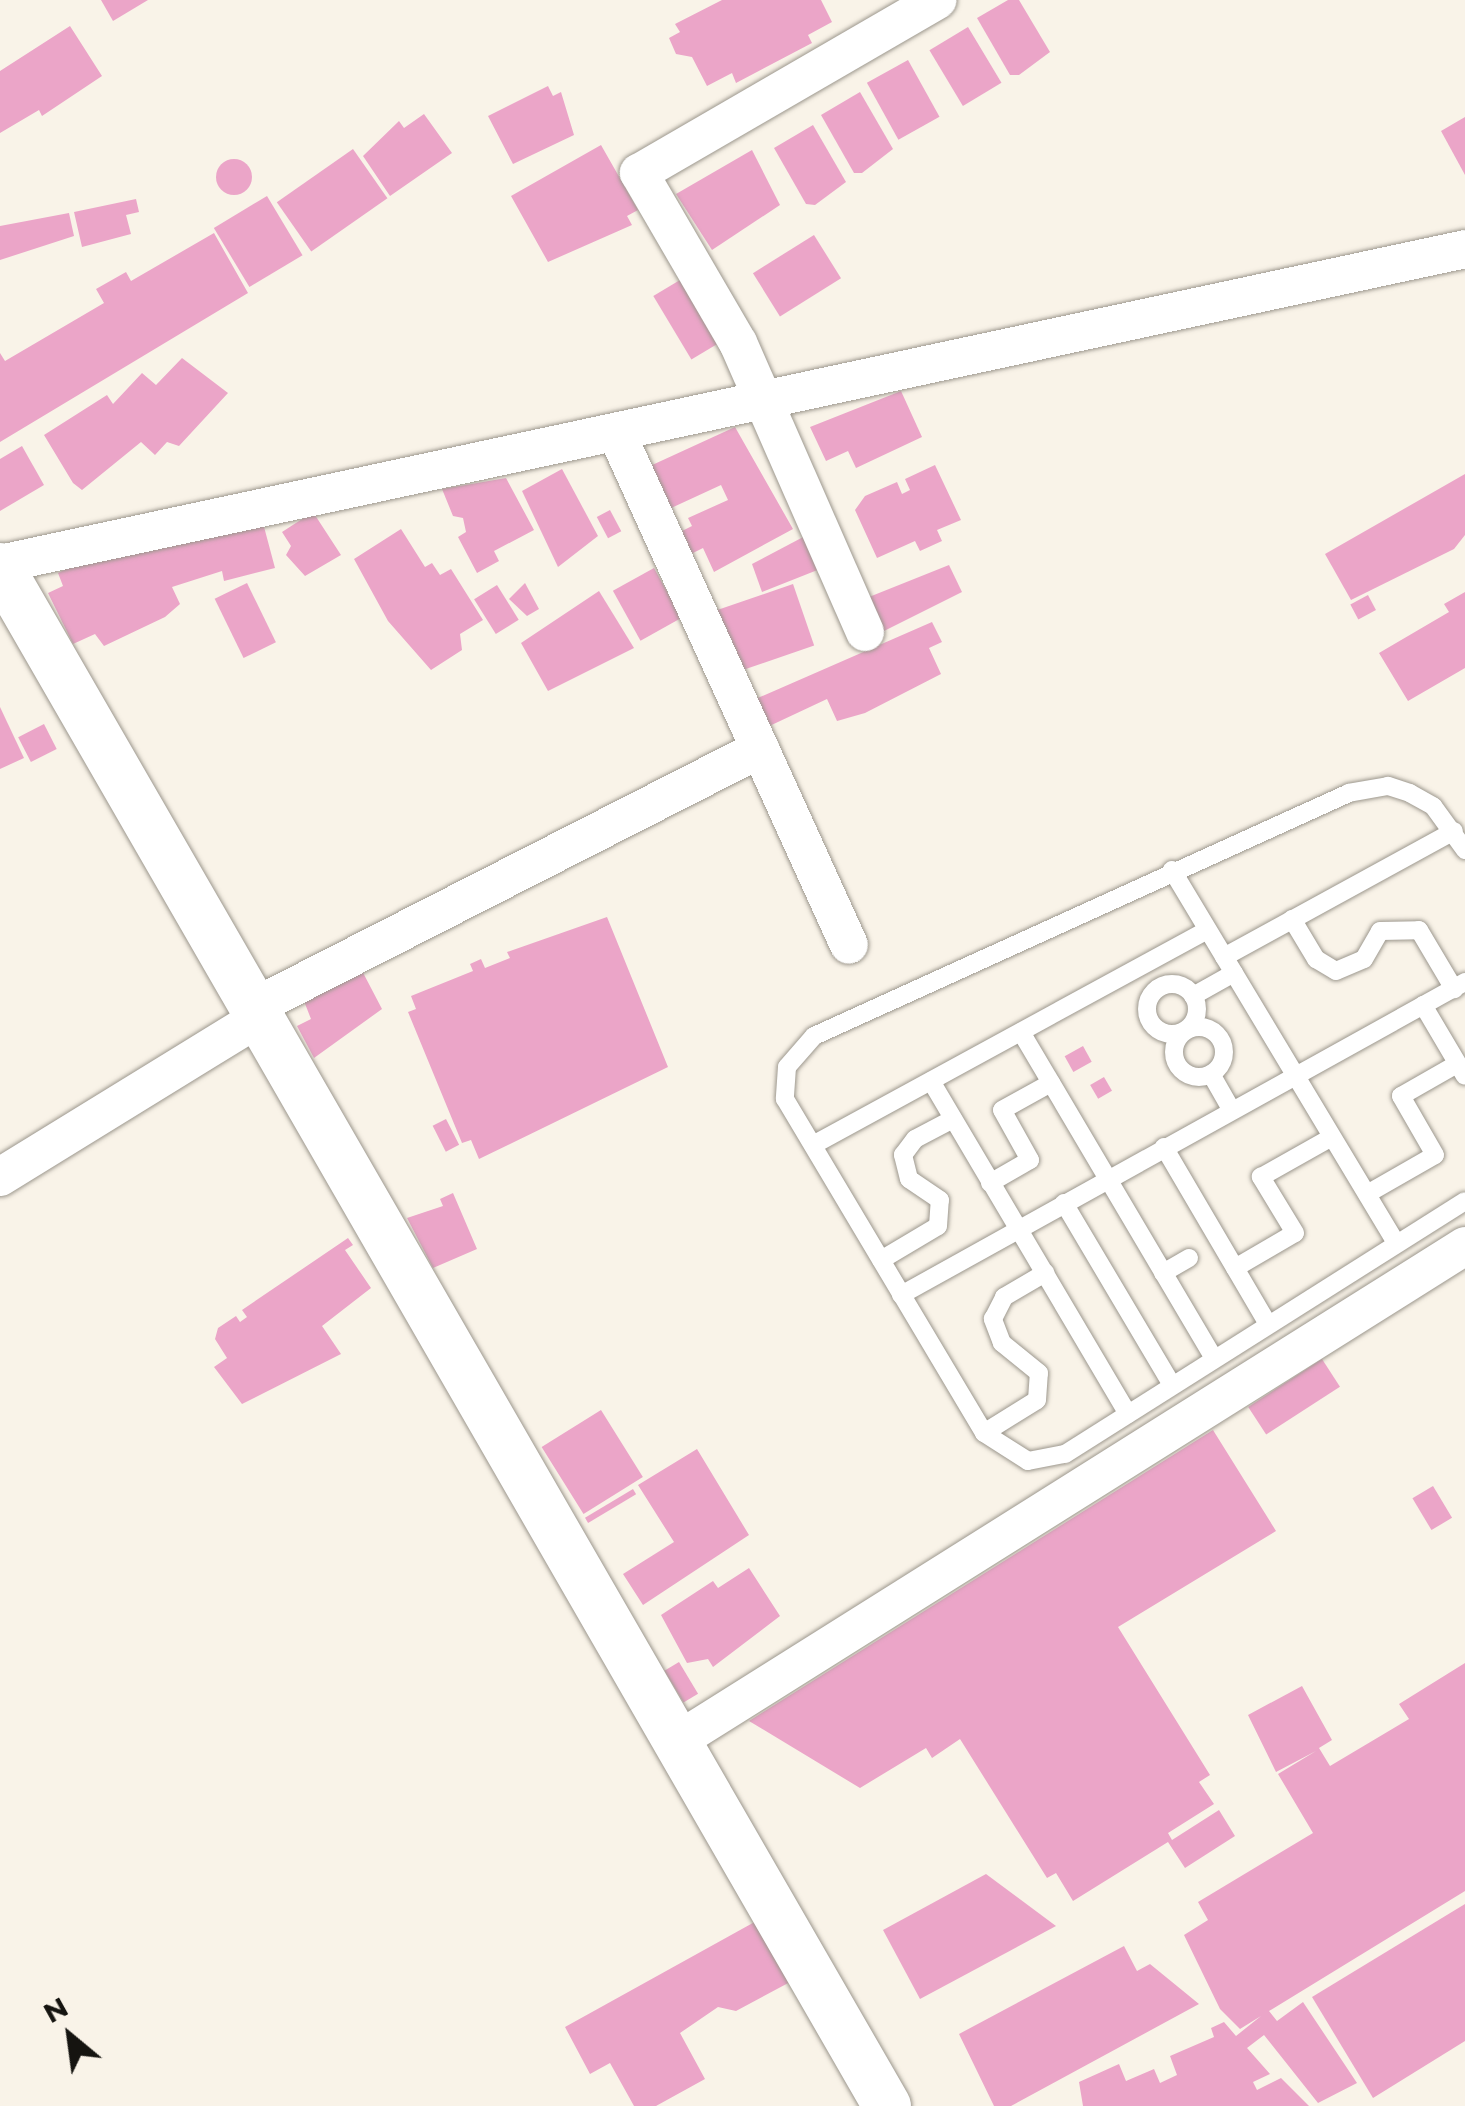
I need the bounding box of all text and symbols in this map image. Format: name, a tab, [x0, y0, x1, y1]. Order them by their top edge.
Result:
north arrow	[20, 1986, 120, 2086]
text: N	[37, 1989, 74, 2030]

